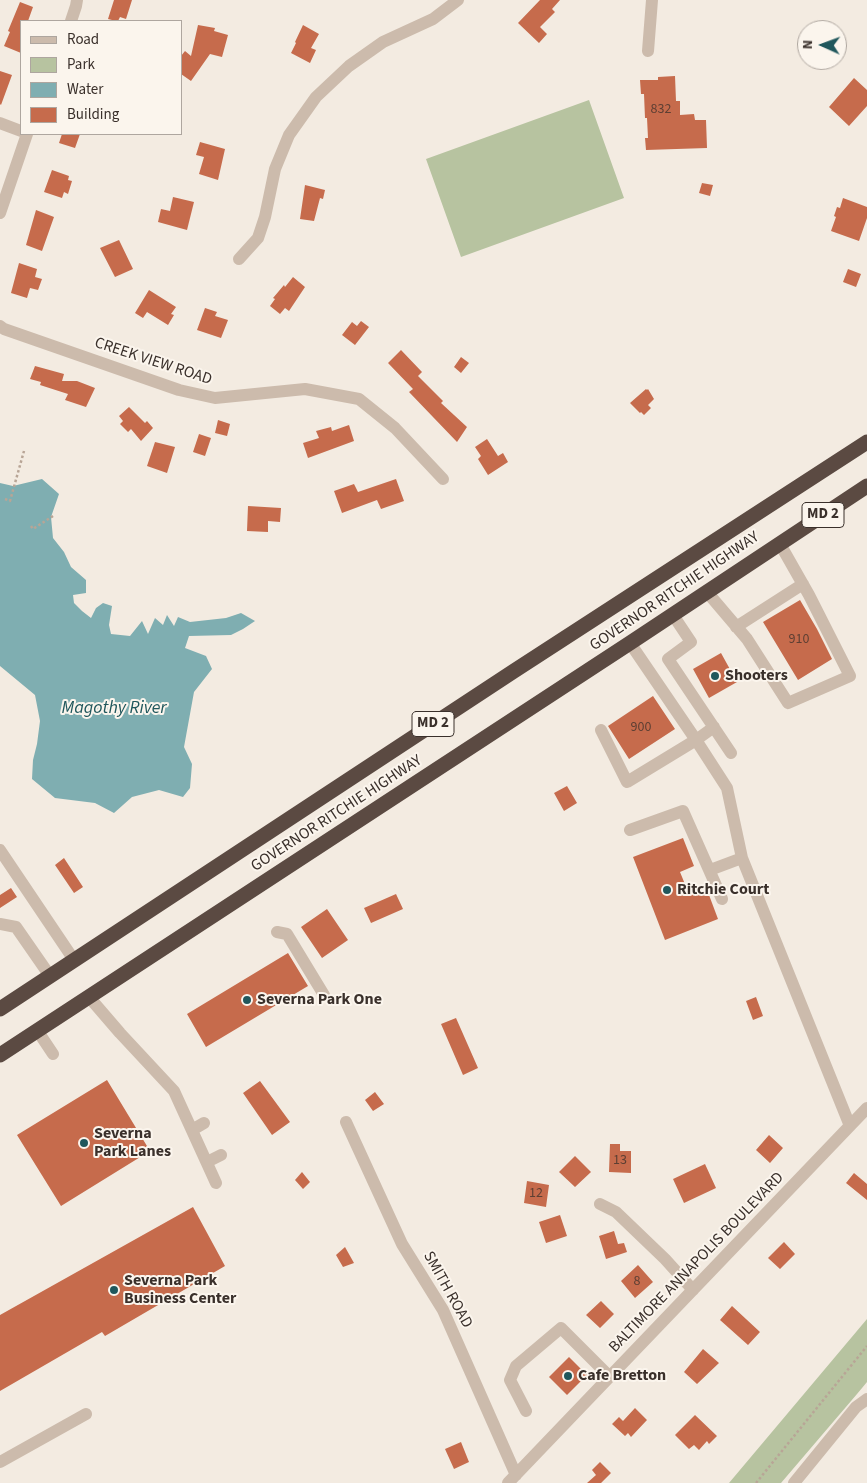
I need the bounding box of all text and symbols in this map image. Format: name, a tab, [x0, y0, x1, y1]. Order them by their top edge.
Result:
legend	[20, 20, 182, 135]
north arrow	[797, 20, 847, 70]
text: Road	[67, 29, 99, 50]
text: N	[798, 40, 818, 50]
text: Park	[67, 54, 95, 75]
text: Water	[67, 79, 103, 100]
house number: 832	[651, 102, 671, 118]
text: Building	[67, 104, 119, 125]
street label: CREEK VIEW ROAD	[92, 334, 214, 390]
road number: MD 2	[802, 502, 844, 528]
street label: GOVERNOR RITCHIE HIGHWAY	[587, 528, 763, 656]
house number: 910	[789, 632, 809, 648]
place label: Shooters	[725, 666, 788, 686]
marker: Shooters	[709, 670, 721, 682]
water label: Magothy River	[61, 698, 167, 720]
road number: MD 2	[412, 712, 454, 736]
house number: 900	[631, 720, 651, 736]
street label: GOVERNOR RITCHIE HIGHWAY	[248, 752, 426, 876]
place label: Ritchie Court	[677, 880, 769, 900]
marker: Ritchie Court	[661, 884, 673, 896]
place label: Severna Park One	[257, 990, 382, 1010]
marker: Severna Park One	[241, 994, 253, 1006]
place label: Severna Park Lanes	[94, 1124, 171, 1162]
marker: Severna Park Lanes	[78, 1137, 90, 1149]
house number: 13	[613, 1153, 627, 1169]
street label: BALTIMORE ANNAPOLIS BOULEVARD	[606, 1169, 788, 1357]
house number: 12	[529, 1186, 543, 1202]
street label: SMITH ROAD	[418, 1248, 476, 1332]
place label: Severna Park Business Center	[124, 1271, 236, 1309]
house number: 8	[634, 1274, 640, 1290]
marker: Severna Park Business Center	[108, 1284, 120, 1296]
place label: Cafe Bretton	[578, 1366, 666, 1386]
marker: Cafe Bretton	[562, 1370, 574, 1382]

